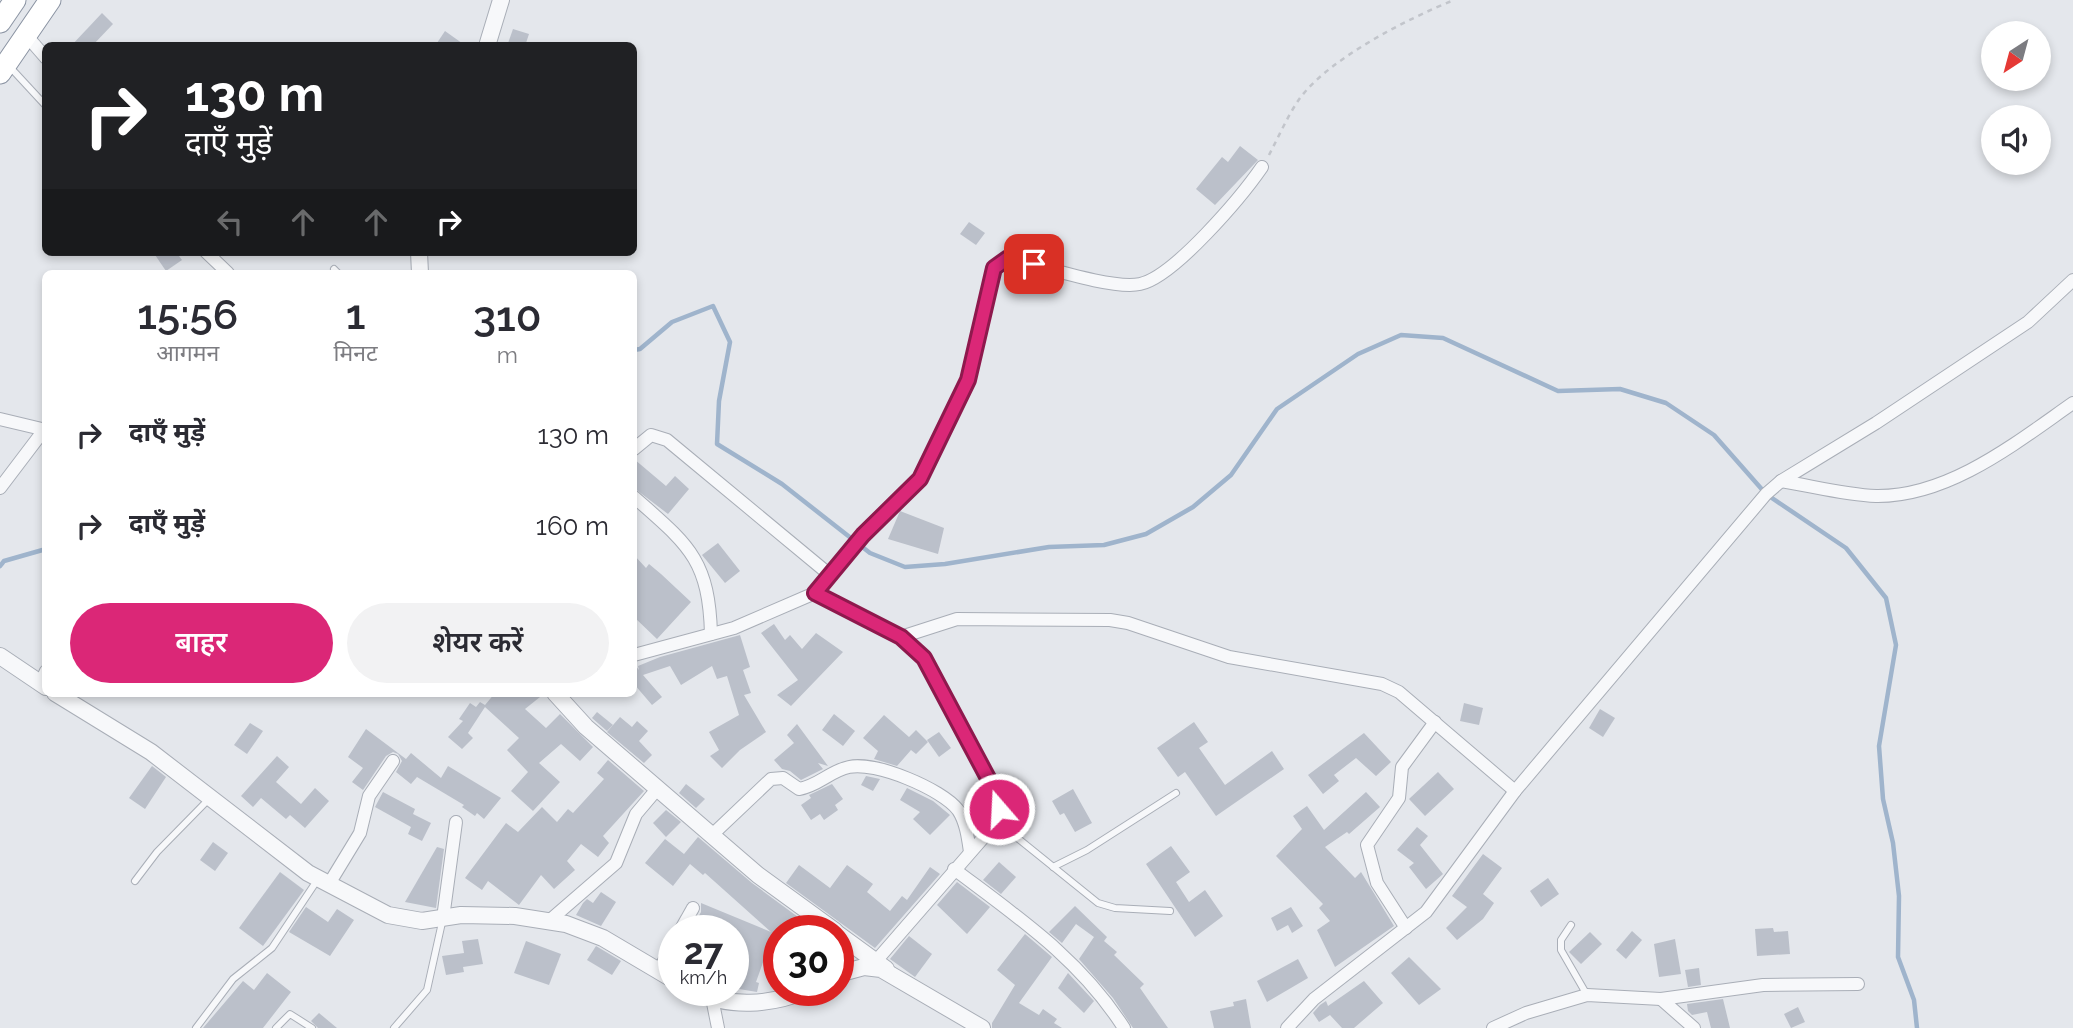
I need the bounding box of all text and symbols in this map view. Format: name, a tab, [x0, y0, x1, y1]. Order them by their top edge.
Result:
north arrow	[1981, 21, 2051, 91]
map controls	[1981, 21, 2051, 175]
text: 130 m	[185, 65, 324, 122]
icon: right	[70, 70, 161, 161]
button: sound	[1981, 105, 2051, 175]
text: दाएँ मुड़ें	[185, 124, 272, 161]
icon: left	[211, 203, 249, 241]
icon: ahead	[284, 203, 322, 241]
icon: ahead	[357, 203, 395, 241]
icon: right	[430, 203, 468, 241]
pin	[1004, 234, 1064, 294]
icon: arrive	[1015, 245, 1053, 283]
text: 15:56	[137, 290, 238, 339]
text: 1	[346, 290, 366, 339]
text: 310	[473, 292, 542, 341]
text: आगमन	[156, 339, 219, 366]
text: मिनट	[334, 339, 378, 366]
text: m	[497, 341, 518, 368]
icon: right	[70, 416, 108, 454]
text: दाएँ मुड़ें	[129, 417, 205, 447]
text: 130 m	[538, 420, 609, 450]
icon: right	[70, 507, 108, 545]
text: दाएँ मुड़ें	[129, 508, 205, 538]
text: 160 m	[536, 511, 609, 541]
button: बाहर	[70, 603, 333, 683]
button: शेयर करें	[347, 603, 609, 683]
position arrow	[962, 772, 1036, 846]
speed limit sign: 30	[763, 915, 854, 1006]
text: 27	[684, 931, 723, 972]
text: km/h	[680, 967, 727, 988]

